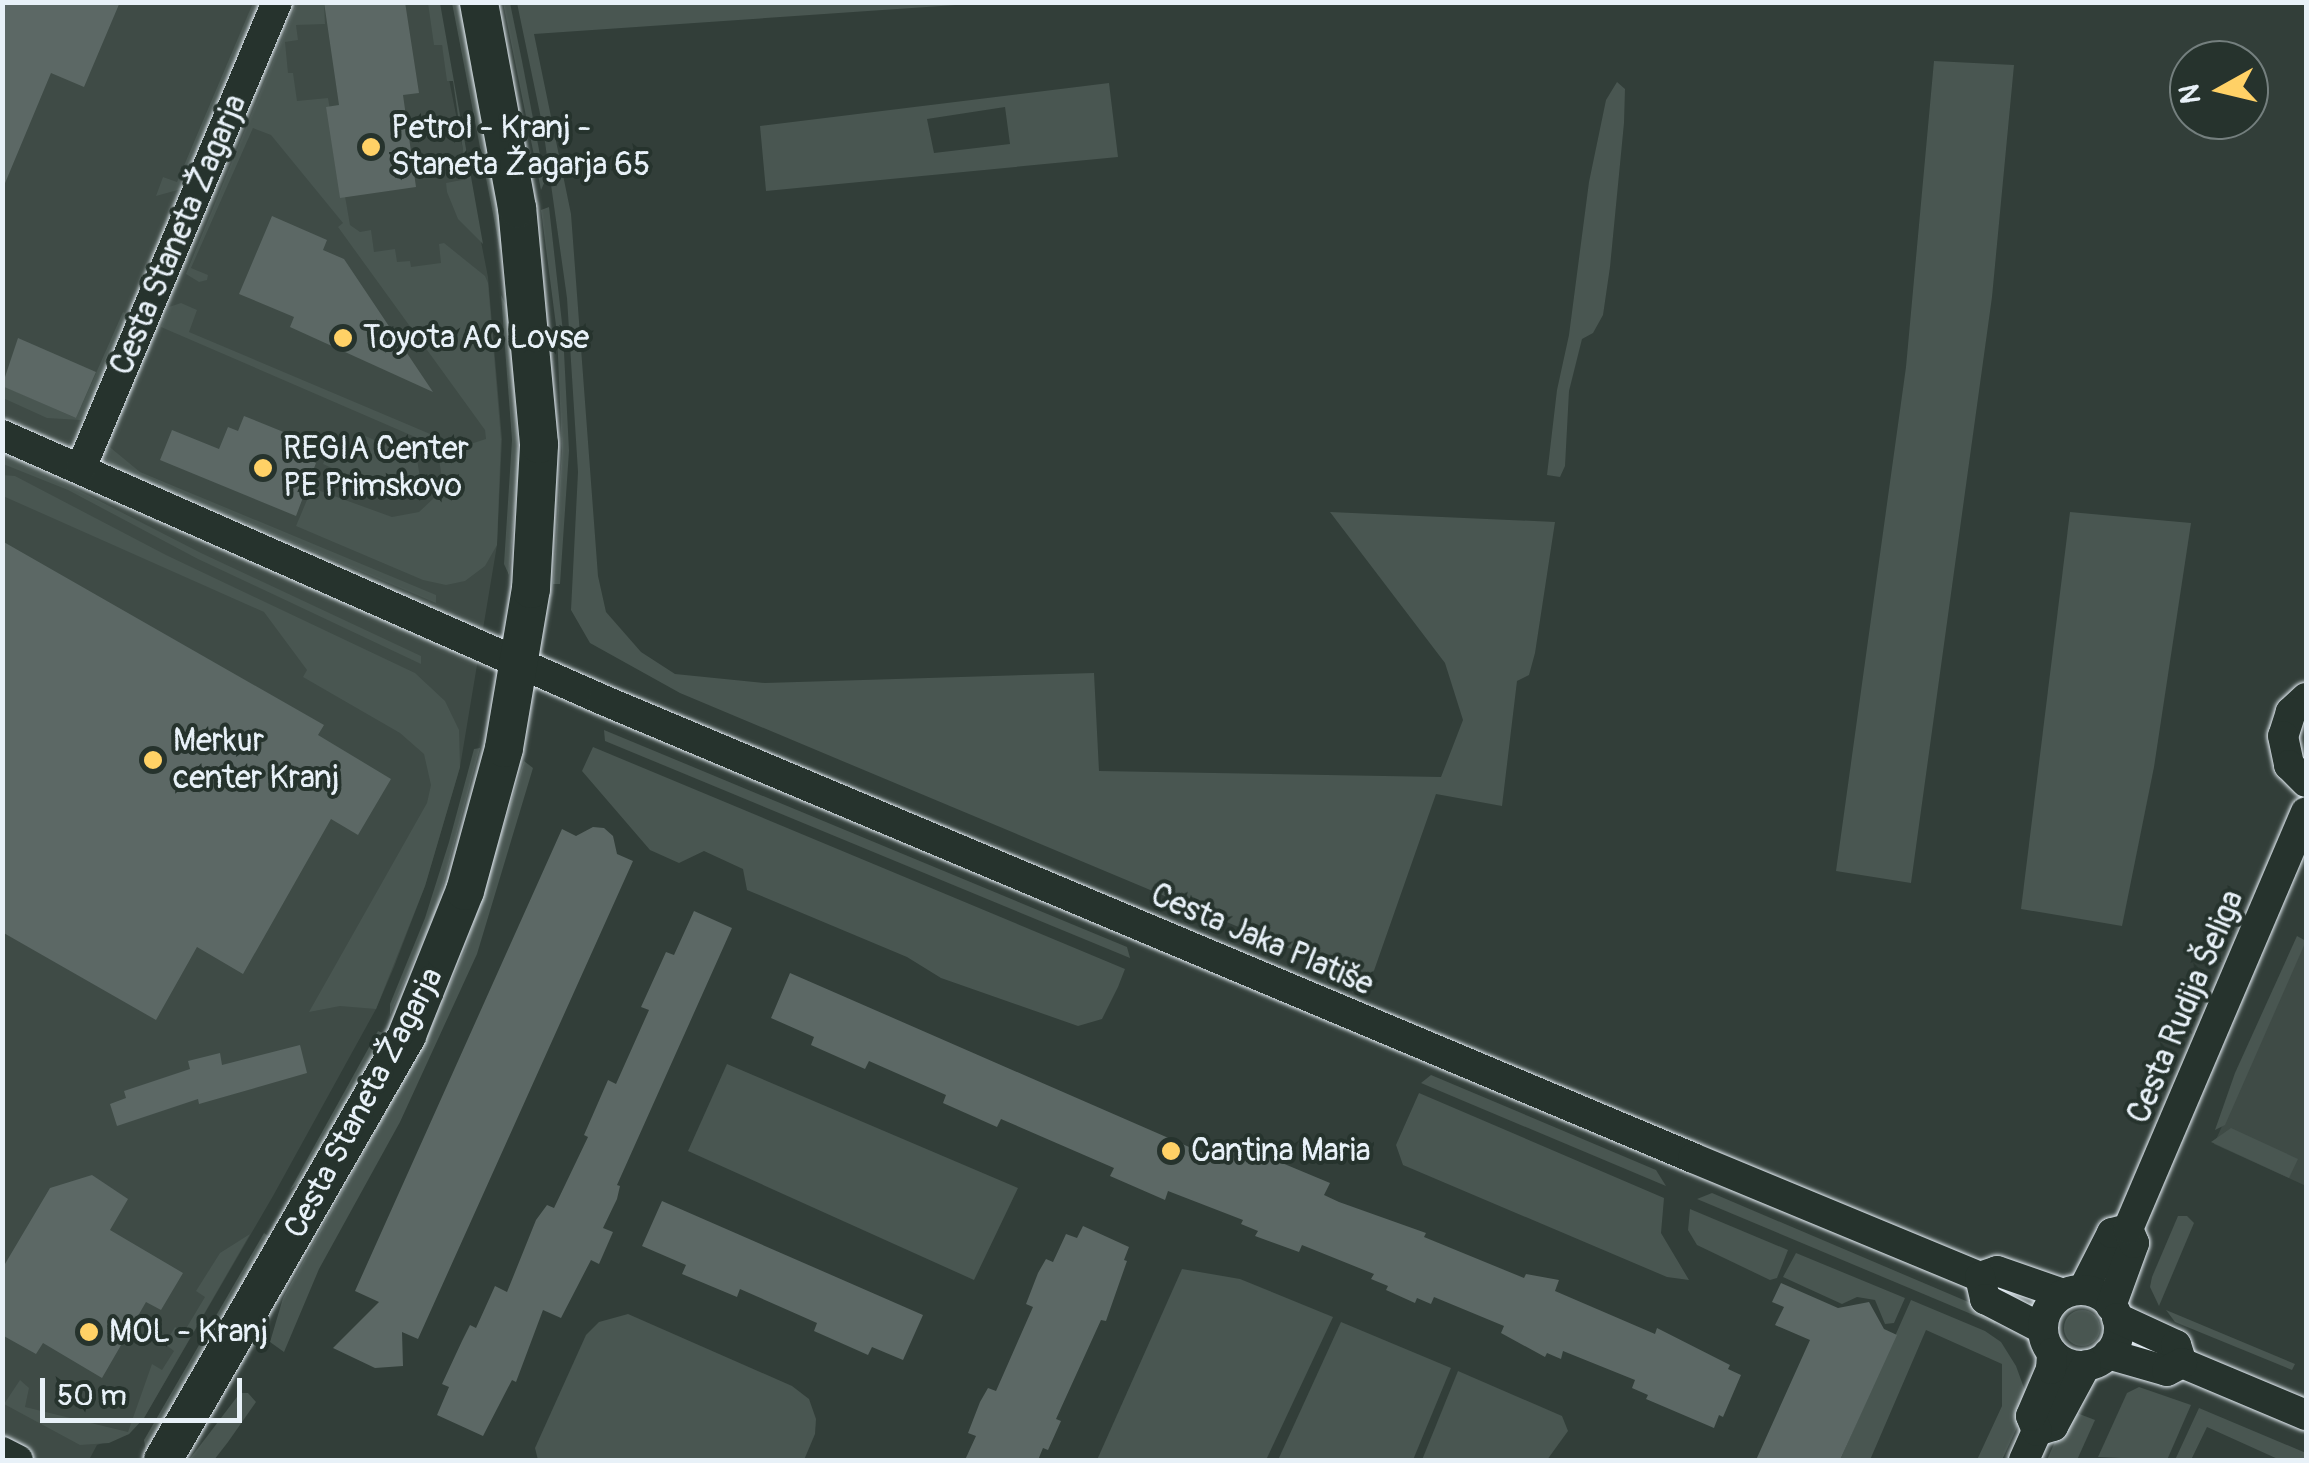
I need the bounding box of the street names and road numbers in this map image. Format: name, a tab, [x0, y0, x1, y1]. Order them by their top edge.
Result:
street label: Cesta Staneta Žagarja	[103, 89, 255, 381]
street label: Cesta Jaka Platiše	[1145, 876, 1379, 1004]
street label: Cesta Rudija Šeliga	[2120, 885, 2252, 1129]
street label: Cesta Staneta Žagarja	[276, 961, 452, 1245]

